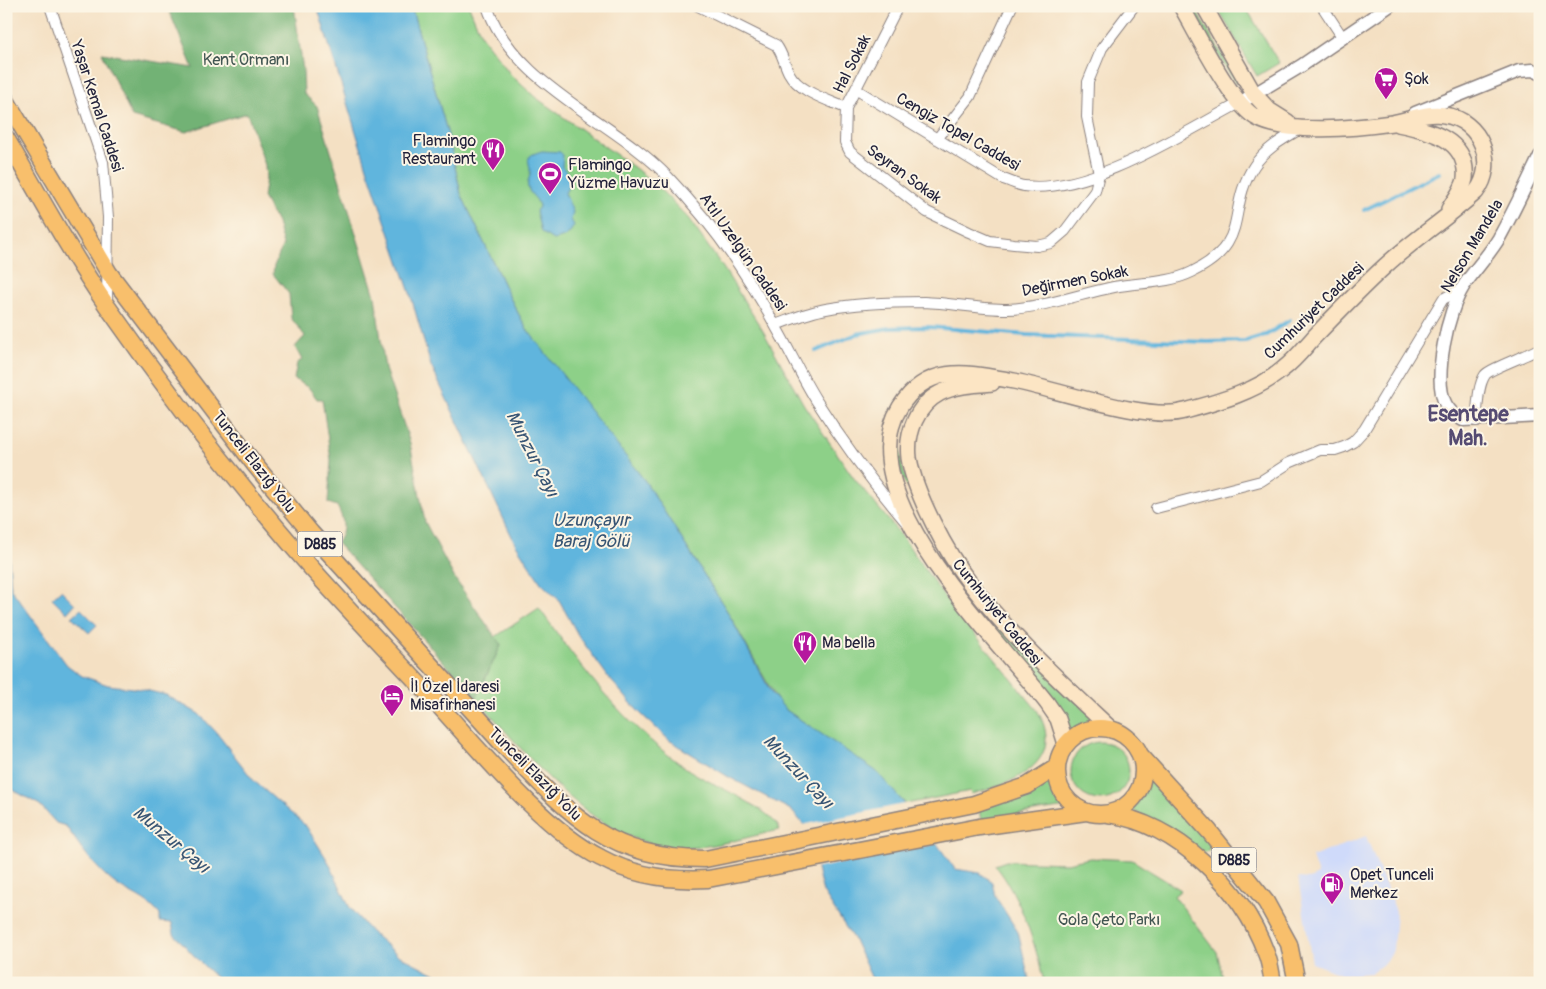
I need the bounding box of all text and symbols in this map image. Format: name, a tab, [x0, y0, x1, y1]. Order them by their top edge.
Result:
street label: Hal Sokak	[829, 31, 875, 97]
street label: Yaşar Kemal Caddesi	[66, 37, 128, 174]
park label: Kent Ormanı	[203, 50, 289, 70]
supermarket icon: Şok	[1373, 66, 1399, 100]
place label: Şok	[1404, 69, 1429, 89]
street label: Cengiz Topel Caddesi	[892, 88, 1024, 176]
place label: Flamingo Restaurant	[402, 131, 477, 169]
restaurant icon: Flamingo Restaurant	[480, 137, 506, 171]
street label: Seyran Sokak	[863, 140, 946, 208]
place label: Flamingo Yüzme Havuzu	[567, 155, 669, 193]
sports icon: Flamingo Yüzme Havuzu	[537, 161, 563, 195]
street label: Atıl Uzelgün Caddesi	[695, 189, 791, 315]
street label: Nelson Mandela	[1436, 196, 1508, 296]
street label: Cumhuriyet Caddesi	[1260, 258, 1368, 364]
street label: Değirmen Sokak	[1020, 261, 1130, 301]
district label: Esentepe Mah.	[1428, 401, 1509, 452]
street label: Tunceli Elazığ Yolu	[208, 407, 300, 517]
water label: Munzur Çayı	[501, 407, 564, 502]
water label: Uzunçayır Baraj Gölü	[552, 509, 632, 553]
road number: D885	[298, 532, 342, 556]
street label: Cumhuriyet Caddesi	[948, 555, 1046, 669]
restaurant icon: Ma bella	[792, 630, 818, 664]
place label: Ma bella	[822, 633, 875, 653]
place label: İl Özel İdaresi Misafirhanesi	[410, 677, 499, 715]
hotel icon: İl Özel İdaresi Misafirhanesi	[379, 683, 405, 717]
street label: Tunceli Elazığ Yolu	[484, 723, 586, 825]
water label: Munzur Çayı	[758, 730, 839, 815]
water label: Munzur Çayı	[128, 801, 215, 879]
road number: D885	[1212, 848, 1256, 872]
place label: Opet Tunceli Merkez	[1350, 865, 1434, 903]
fuel station icon: Opet Tunceli Merkez	[1319, 871, 1345, 905]
park label: Gola Çeto Parkı	[1058, 910, 1160, 930]

